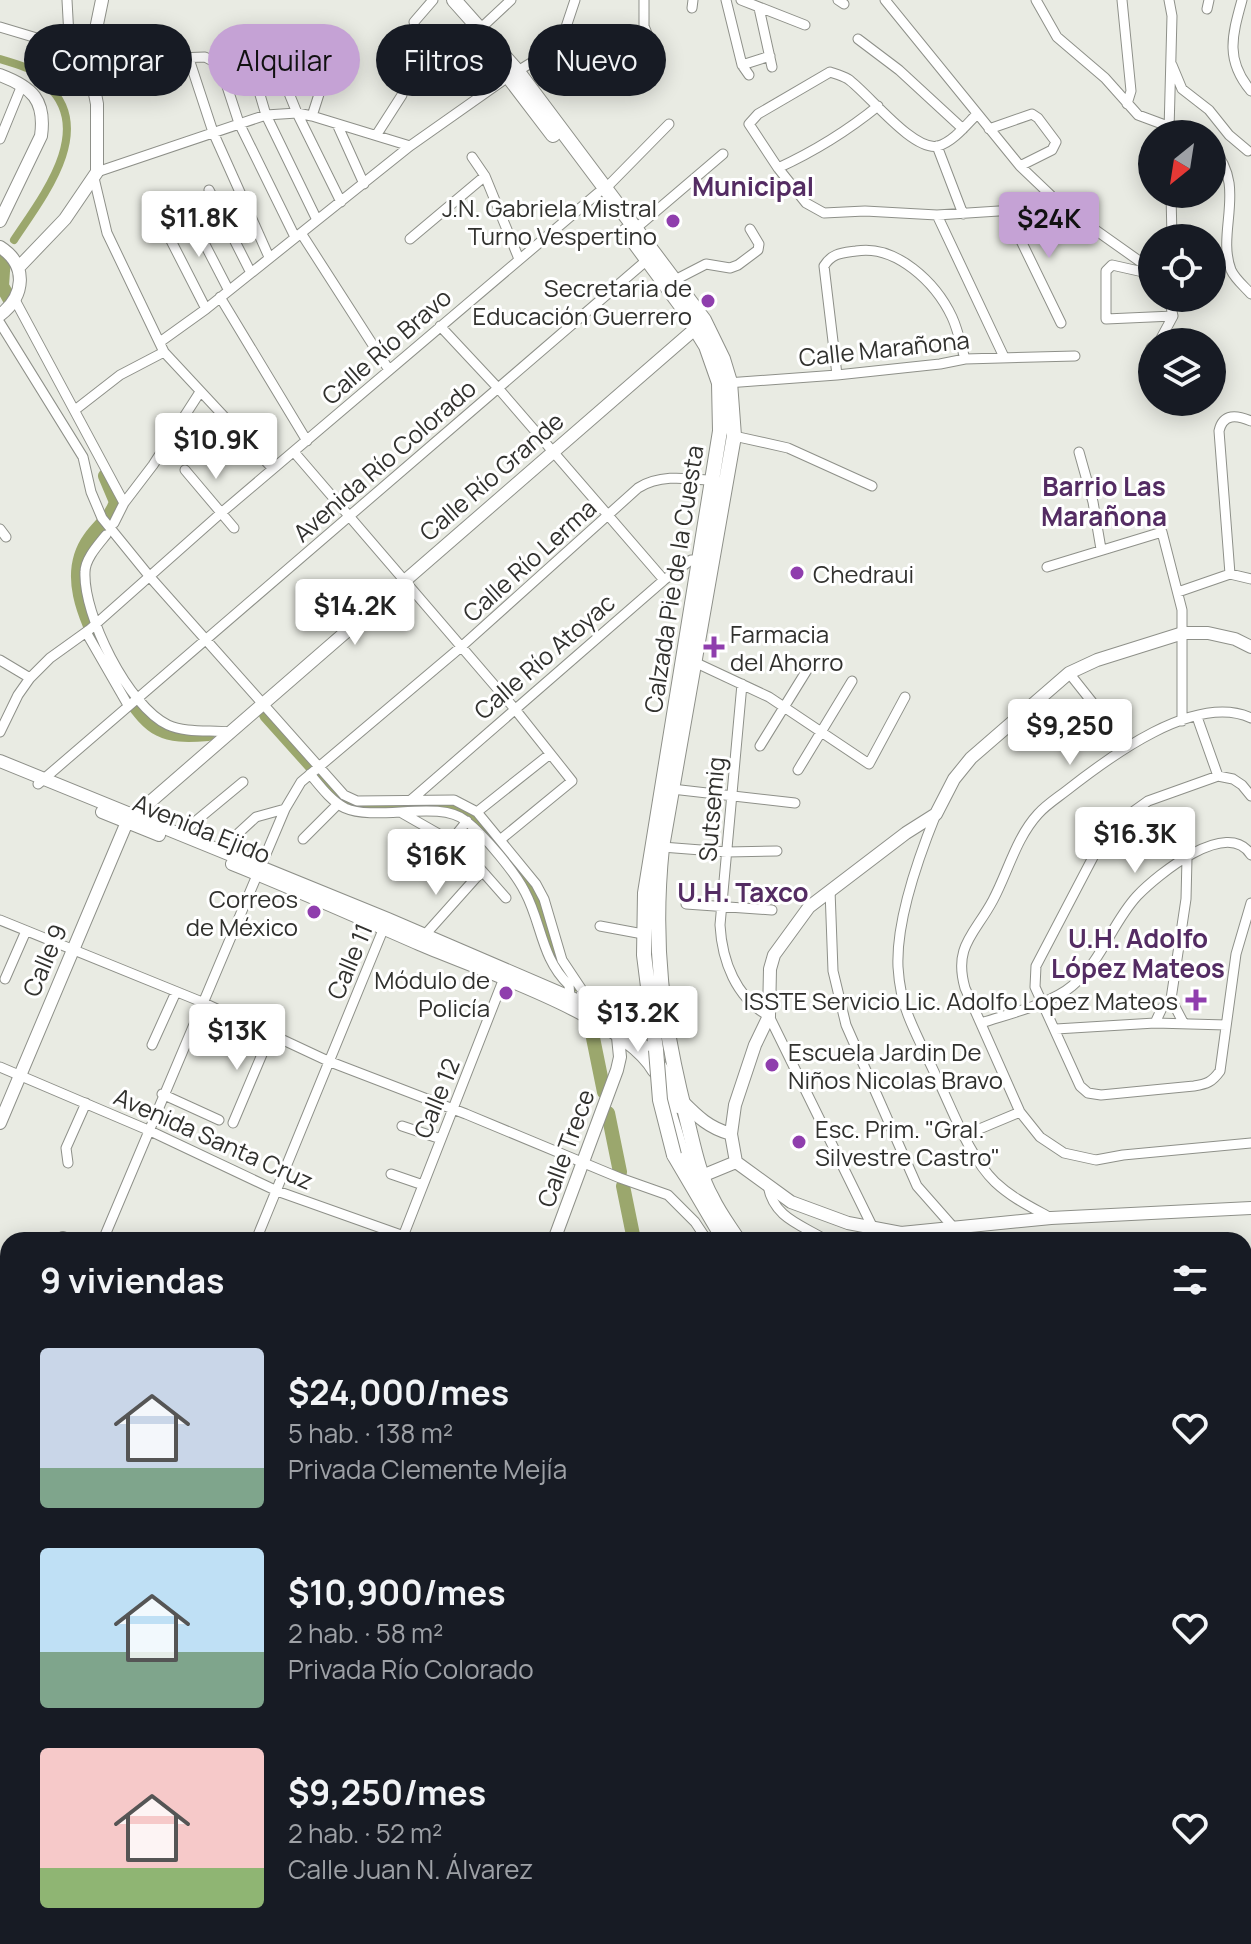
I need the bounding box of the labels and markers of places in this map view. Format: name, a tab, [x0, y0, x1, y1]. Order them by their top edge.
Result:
pin: $11.8K	[134, 191, 264, 259]
place label: J.N. Gabriela Mistral Turno Vespertino	[442, 191, 657, 252]
pin: $24K	[1002, 192, 1096, 260]
marker: J.N. Gabriela Mistral Turno Vespertino	[664, 212, 682, 230]
place label: Secretaria de Educación Guerrero	[473, 271, 692, 332]
marker: Secretaria de Educación Guerrero	[699, 292, 717, 310]
pin: $10.9K	[151, 413, 281, 481]
place label: Chedraui	[813, 557, 914, 590]
marker: Chedraui	[788, 564, 806, 582]
pin: $14.2K	[290, 579, 420, 647]
place label: Farmacia del Ahorro	[730, 617, 844, 678]
marker: Farmacia del Ahorro	[705, 638, 723, 656]
pin: $9,250	[1005, 699, 1135, 767]
pin: $16.3K	[1070, 807, 1200, 875]
pin: $16K	[389, 829, 483, 897]
place label: Correos de México	[186, 882, 298, 943]
marker: Correos de México	[305, 903, 323, 921]
place label: Módulo de Policía	[374, 963, 490, 1024]
marker: Módulo de Policía	[497, 984, 515, 1002]
place label: ISSTE Servicio Lic. Adolfo Lopez Mateos	[744, 984, 1178, 1017]
pin: $13.2K	[573, 986, 703, 1054]
marker: ISSTE Servicio Lic. Adolfo Lopez Mateos	[1185, 989, 1207, 1011]
pin: $13K	[190, 1004, 284, 1072]
place label: Escuela Jardin De Niños Nicolas Bravo	[788, 1035, 1003, 1096]
marker: Escuela Jardin De Niños Nicolas Bravo	[763, 1056, 781, 1074]
place label: Esc. Prim. "Gral. Silvestre Castro"	[815, 1112, 1000, 1173]
marker: Esc. Prim. "Gral. Silvestre Castro"	[790, 1133, 808, 1151]

